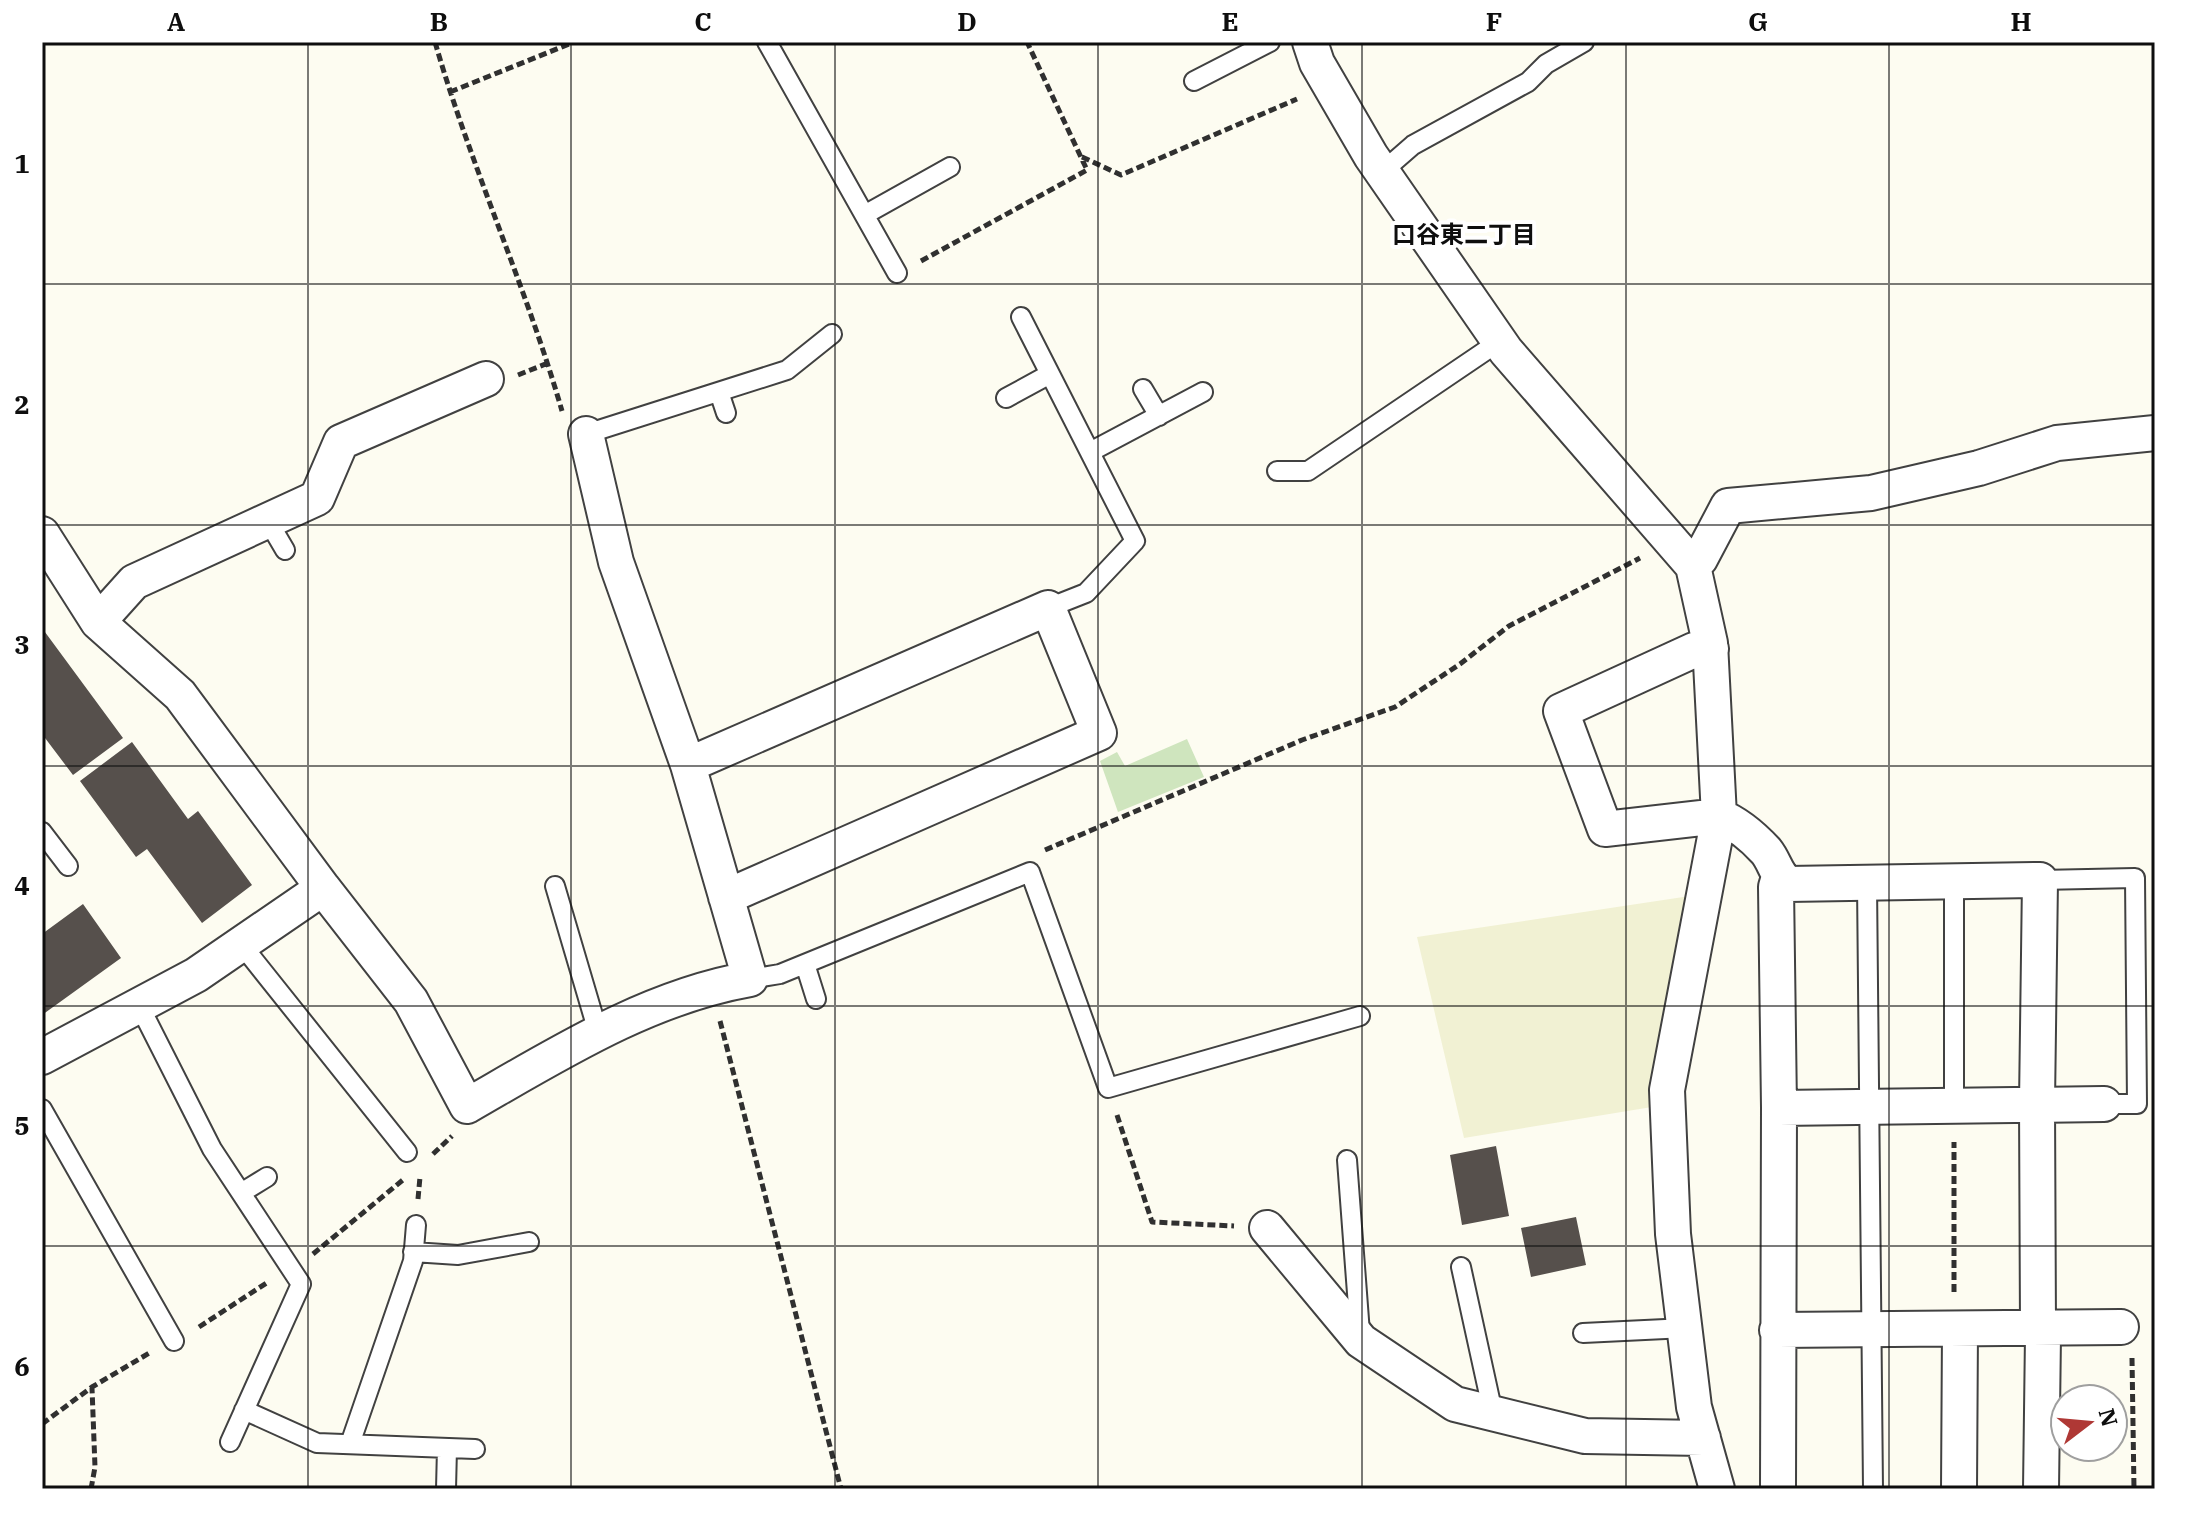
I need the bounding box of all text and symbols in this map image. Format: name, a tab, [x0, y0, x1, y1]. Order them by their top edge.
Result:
text: A	[167, 4, 185, 38]
text: B	[430, 4, 448, 38]
text: C	[694, 4, 712, 38]
text: D	[957, 4, 977, 38]
text: E	[1221, 4, 1239, 38]
text: F	[1486, 4, 1502, 38]
text: G	[1748, 4, 1768, 38]
text: H	[2010, 4, 2032, 38]
text: 1	[14, 146, 30, 180]
district label: 口谷東二丁目	[1392, 218, 1536, 250]
text: 2	[14, 387, 30, 421]
text: 3	[14, 627, 30, 661]
text: 4	[14, 868, 30, 902]
text: 5	[14, 1108, 30, 1142]
text: 6	[14, 1349, 30, 1383]
north arrow	[2049, 1383, 2129, 1463]
text: N	[2092, 1405, 2125, 1430]

